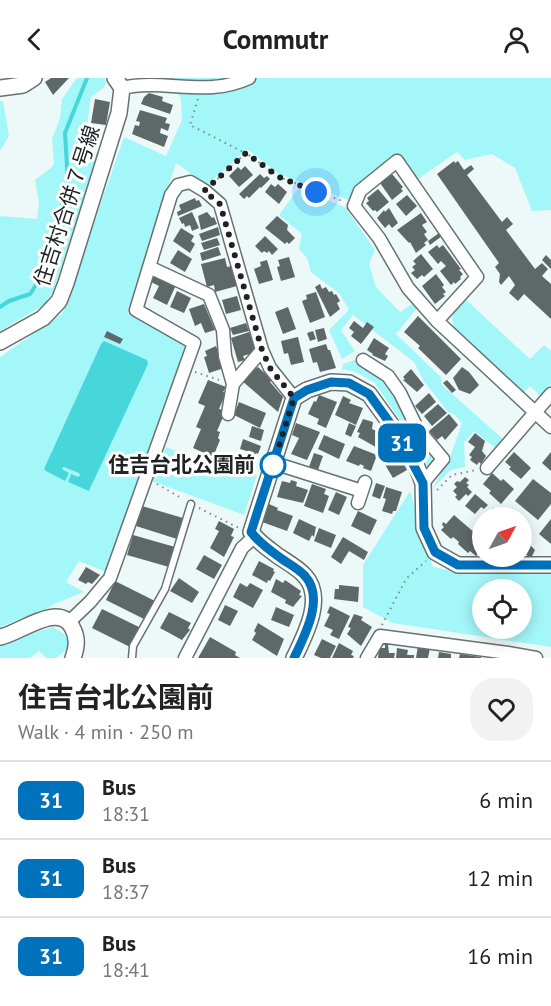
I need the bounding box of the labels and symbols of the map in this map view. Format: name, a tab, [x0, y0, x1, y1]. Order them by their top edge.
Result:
street label: 住吉村合併７号線	[28, 122, 105, 290]
your location	[301, 177, 331, 207]
line badge: 31	[375, 424, 429, 463]
place label: 住吉台北公園前	[108, 451, 255, 478]
marker: 住吉台北公園前	[260, 452, 286, 478]
north arrow	[472, 507, 532, 567]

